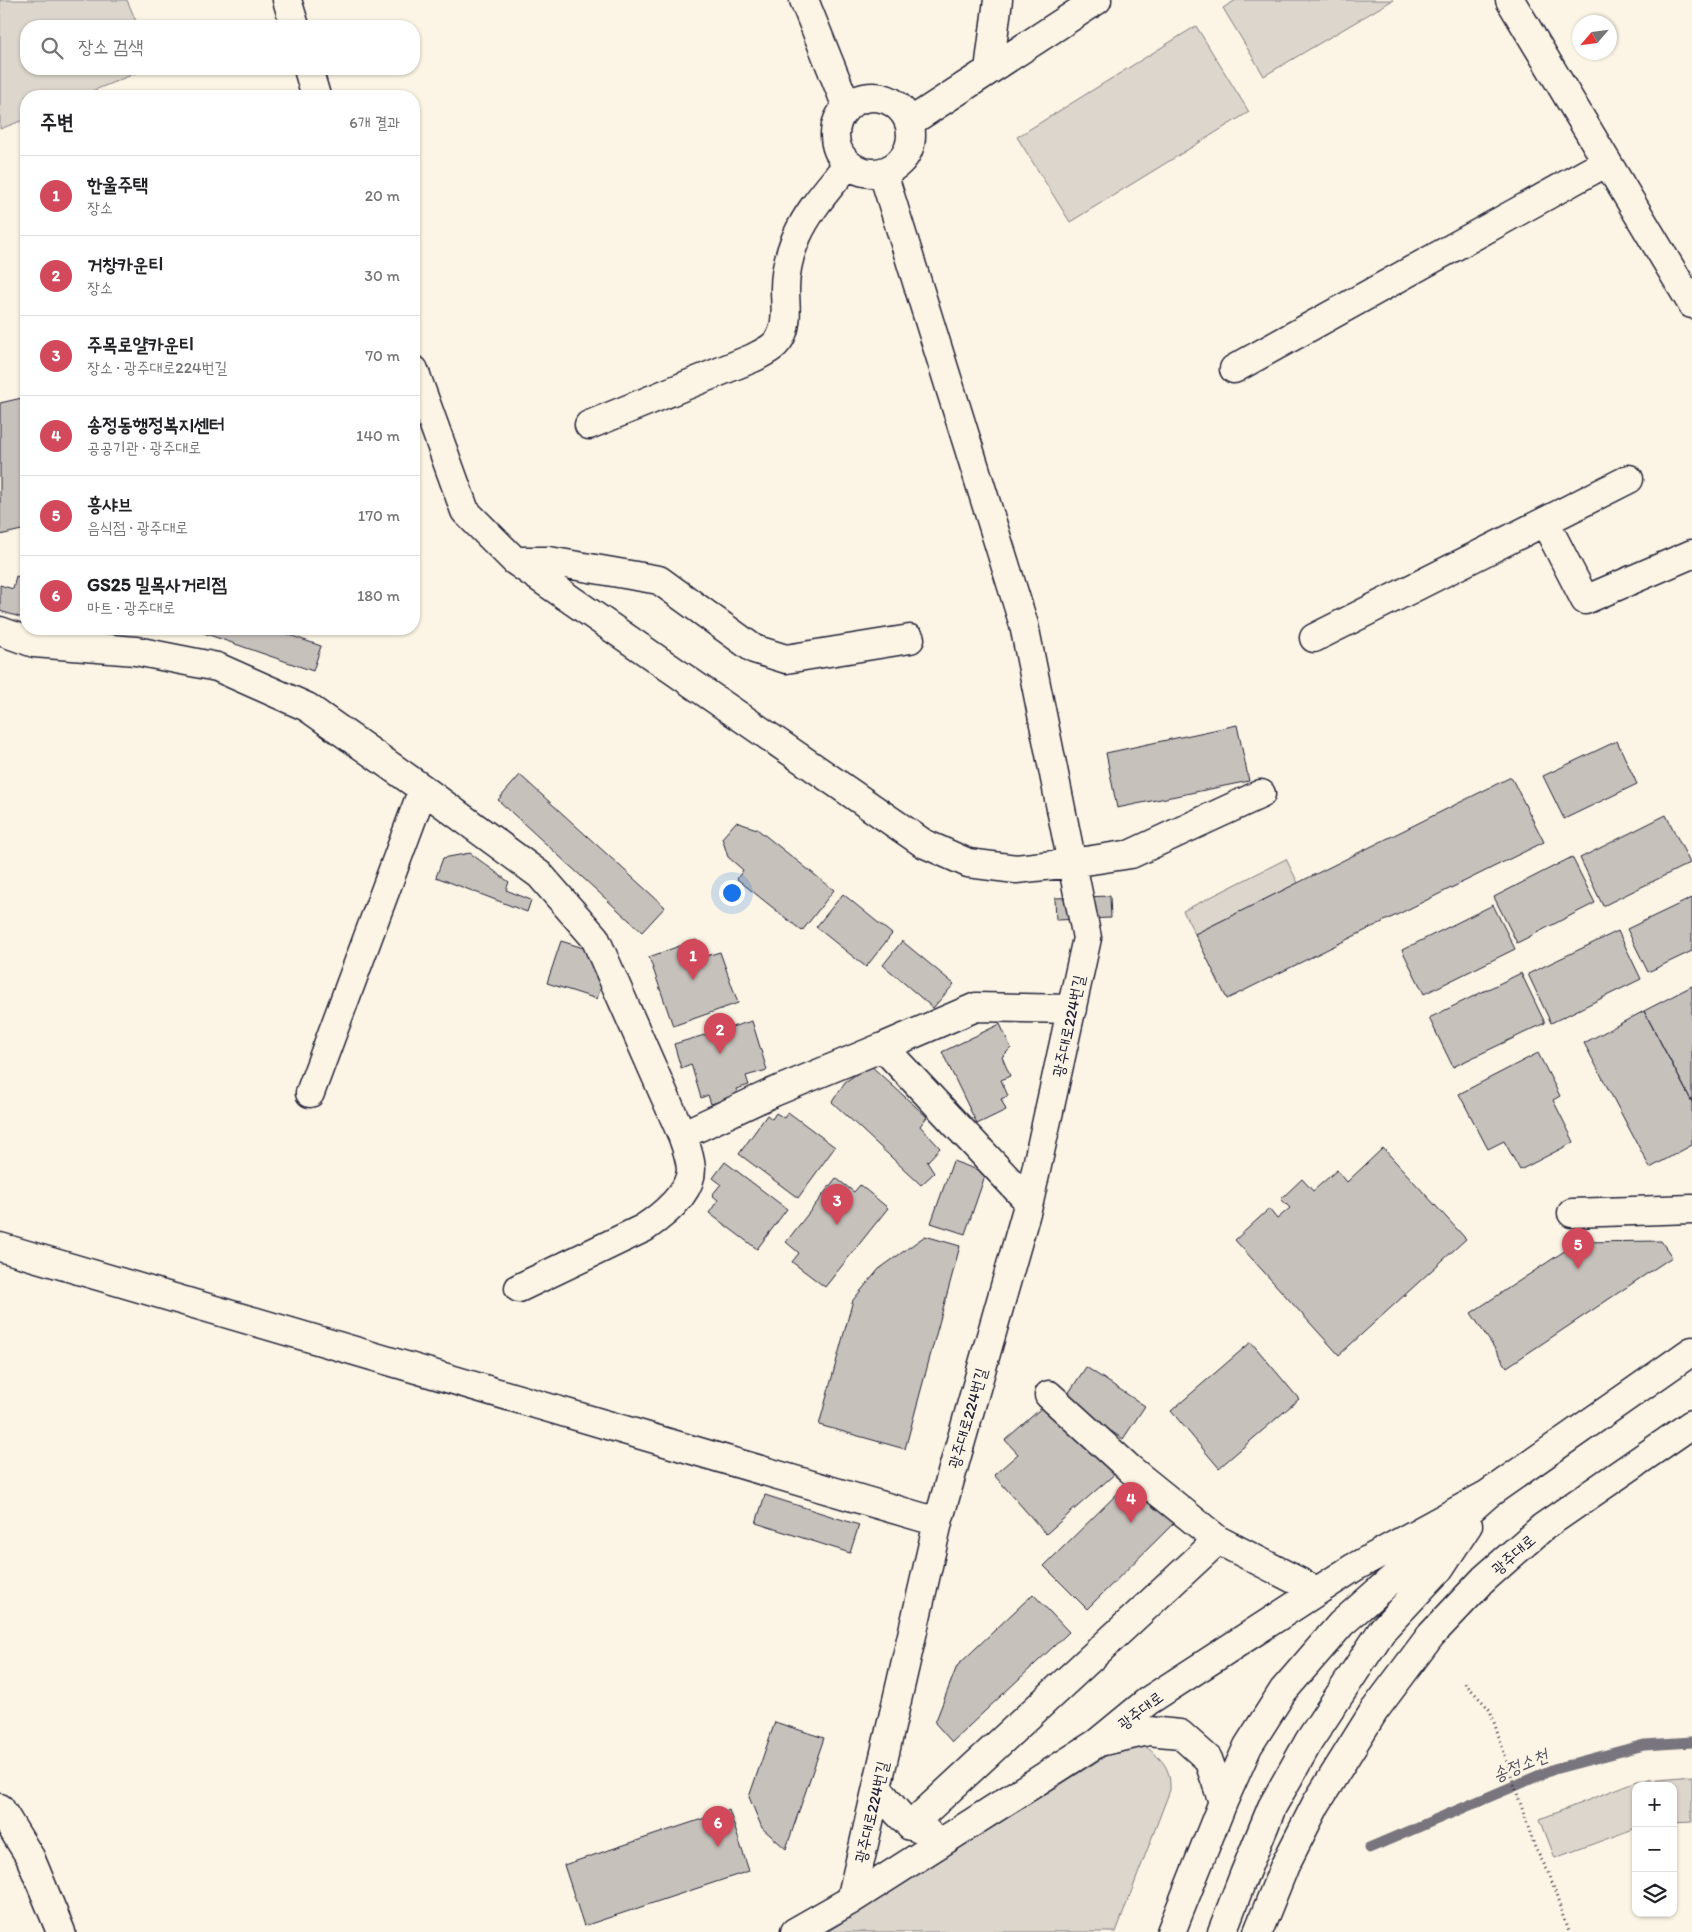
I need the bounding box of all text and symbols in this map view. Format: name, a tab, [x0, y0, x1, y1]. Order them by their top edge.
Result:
north arrow	[1572, 15, 1617, 60]
search box	[20, 20, 420, 75]
icon: search	[38, 34, 66, 62]
text: 장소 검색	[78, 35, 143, 58]
text: 주변	[40, 109, 74, 134]
text: 6개 결과	[349, 113, 400, 132]
text: 한울주택	[87, 173, 148, 196]
text: 1	[52, 186, 60, 205]
text: 20 m	[365, 186, 400, 205]
text: 장소	[87, 198, 113, 217]
text: 거창카운티	[87, 253, 163, 276]
text: 2	[52, 266, 60, 285]
text: 30 m	[364, 266, 400, 285]
text: 장소	[87, 278, 113, 297]
text: 주목로얄카운티	[87, 333, 194, 356]
text: 3	[52, 346, 60, 365]
text: 70 m	[365, 346, 400, 365]
text: 장소 · 광주대로224번길	[87, 358, 228, 377]
text: 송정동행정복지센터	[87, 413, 225, 436]
text: 4	[51, 426, 61, 445]
text: 140 m	[356, 426, 400, 445]
text: 공공기관 · 광주대로	[87, 438, 201, 457]
text: 흥샤브	[87, 493, 133, 516]
text: 5	[52, 506, 60, 525]
text: 170 m	[358, 506, 400, 525]
text: 음식점 · 광주대로	[87, 518, 188, 537]
text: GS25 밀목사거리점	[87, 573, 227, 596]
text: 6	[52, 586, 60, 605]
text: 180 m	[357, 586, 400, 605]
text: 마트 · 광주대로	[87, 598, 175, 617]
your location	[719, 880, 745, 906]
pin: 1	[677, 939, 709, 980]
street label: 광주대로224번길	[1048, 973, 1089, 1079]
pin: 2	[704, 1013, 736, 1054]
pin: 3	[821, 1184, 853, 1225]
pin: 5	[1562, 1228, 1594, 1269]
street label: 광주대로224번길	[944, 1366, 991, 1471]
pin: 4	[1115, 1482, 1147, 1523]
street label: 광주대로	[1488, 1530, 1539, 1578]
street label: 광주대로	[1114, 1687, 1167, 1733]
water label: 송정소천	[1489, 1743, 1552, 1786]
street label: 광주대로224번길	[851, 1759, 892, 1865]
map controls	[1632, 1782, 1677, 1917]
button: +	[1632, 1782, 1677, 1827]
pin: 6	[702, 1806, 734, 1847]
button: −	[1632, 1827, 1677, 1872]
button: layers	[1632, 1872, 1677, 1917]

